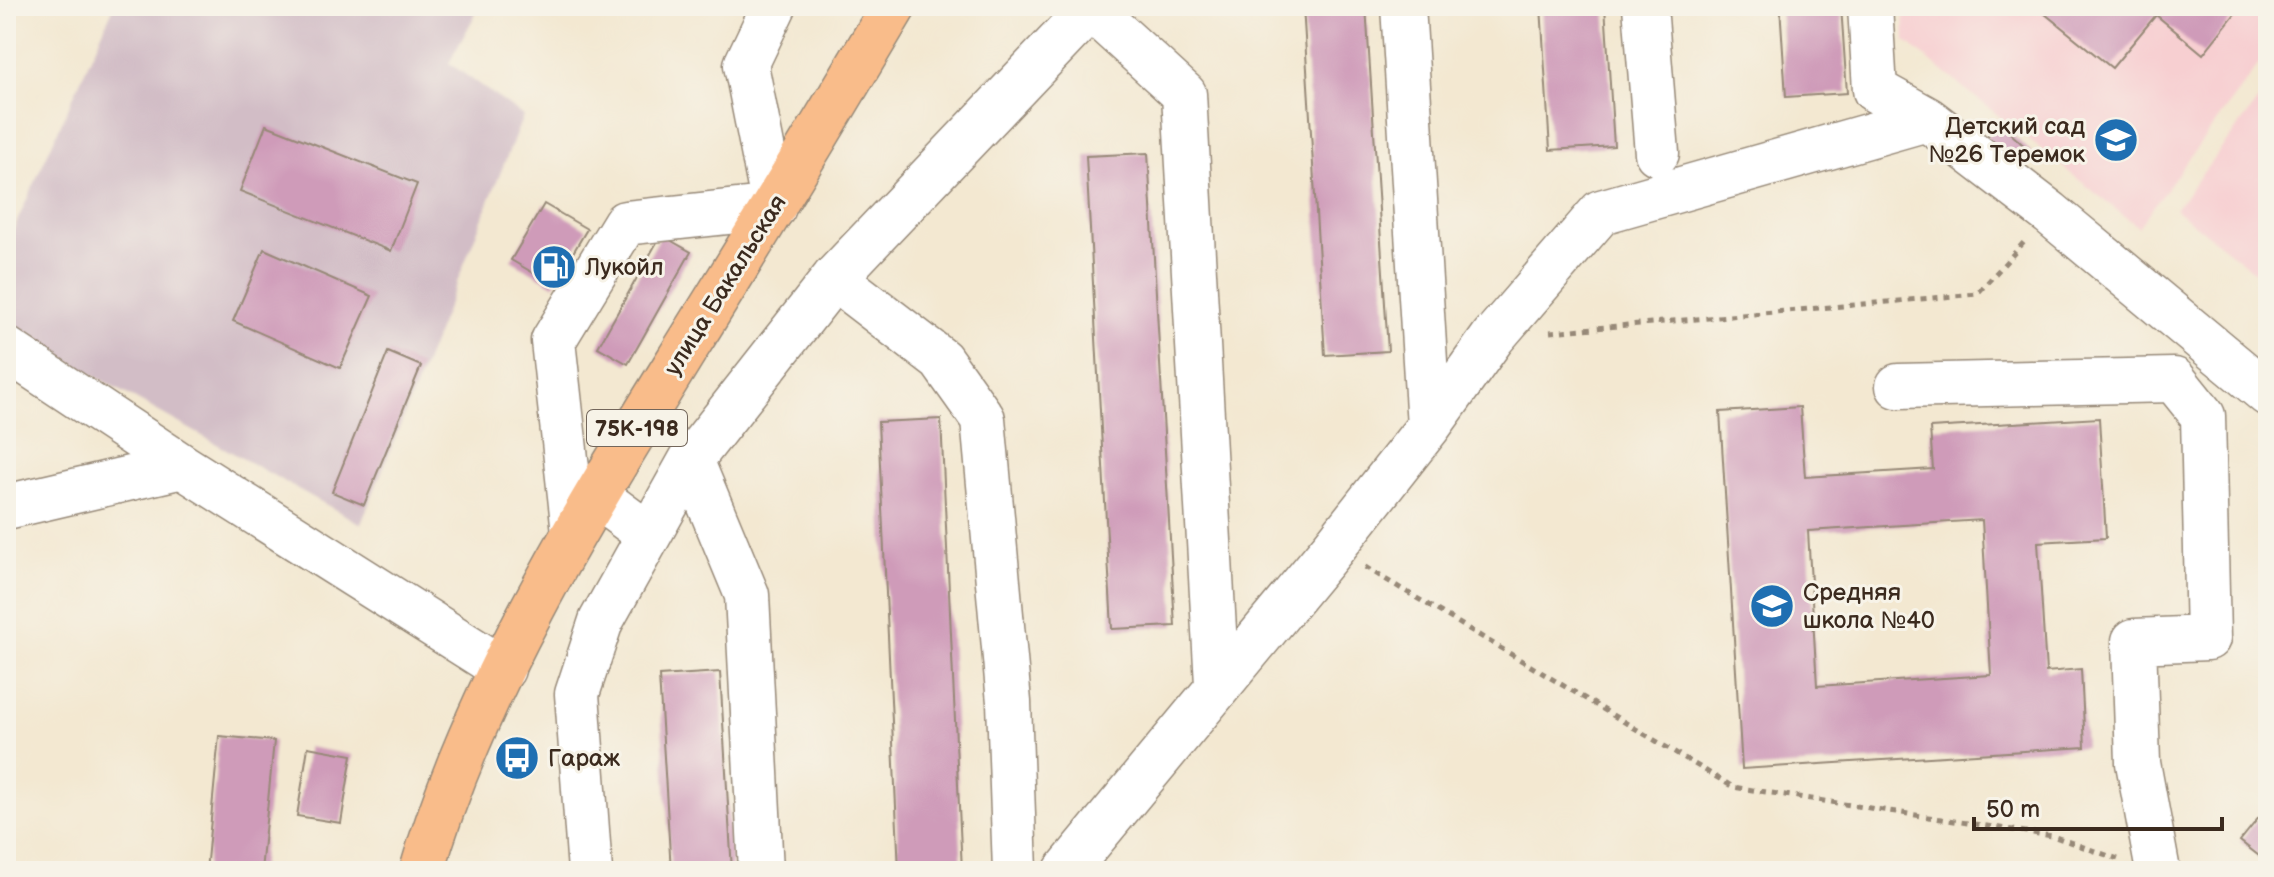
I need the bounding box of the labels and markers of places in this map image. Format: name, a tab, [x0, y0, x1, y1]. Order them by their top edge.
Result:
place label: Детский сад №26 Теремок	[1929, 112, 2085, 169]
school or university icon: Детский сад №26 Теремок	[2092, 116, 2140, 164]
fuel station icon: Лукойл	[530, 243, 578, 291]
place label: Лукойл	[584, 253, 664, 282]
place label: Средняя школа №40	[1803, 578, 1935, 635]
school or university icon: Средняя школа №40	[1748, 582, 1796, 630]
bus stop icon: Гараж	[493, 734, 541, 782]
place label: Гараж	[548, 744, 620, 773]

